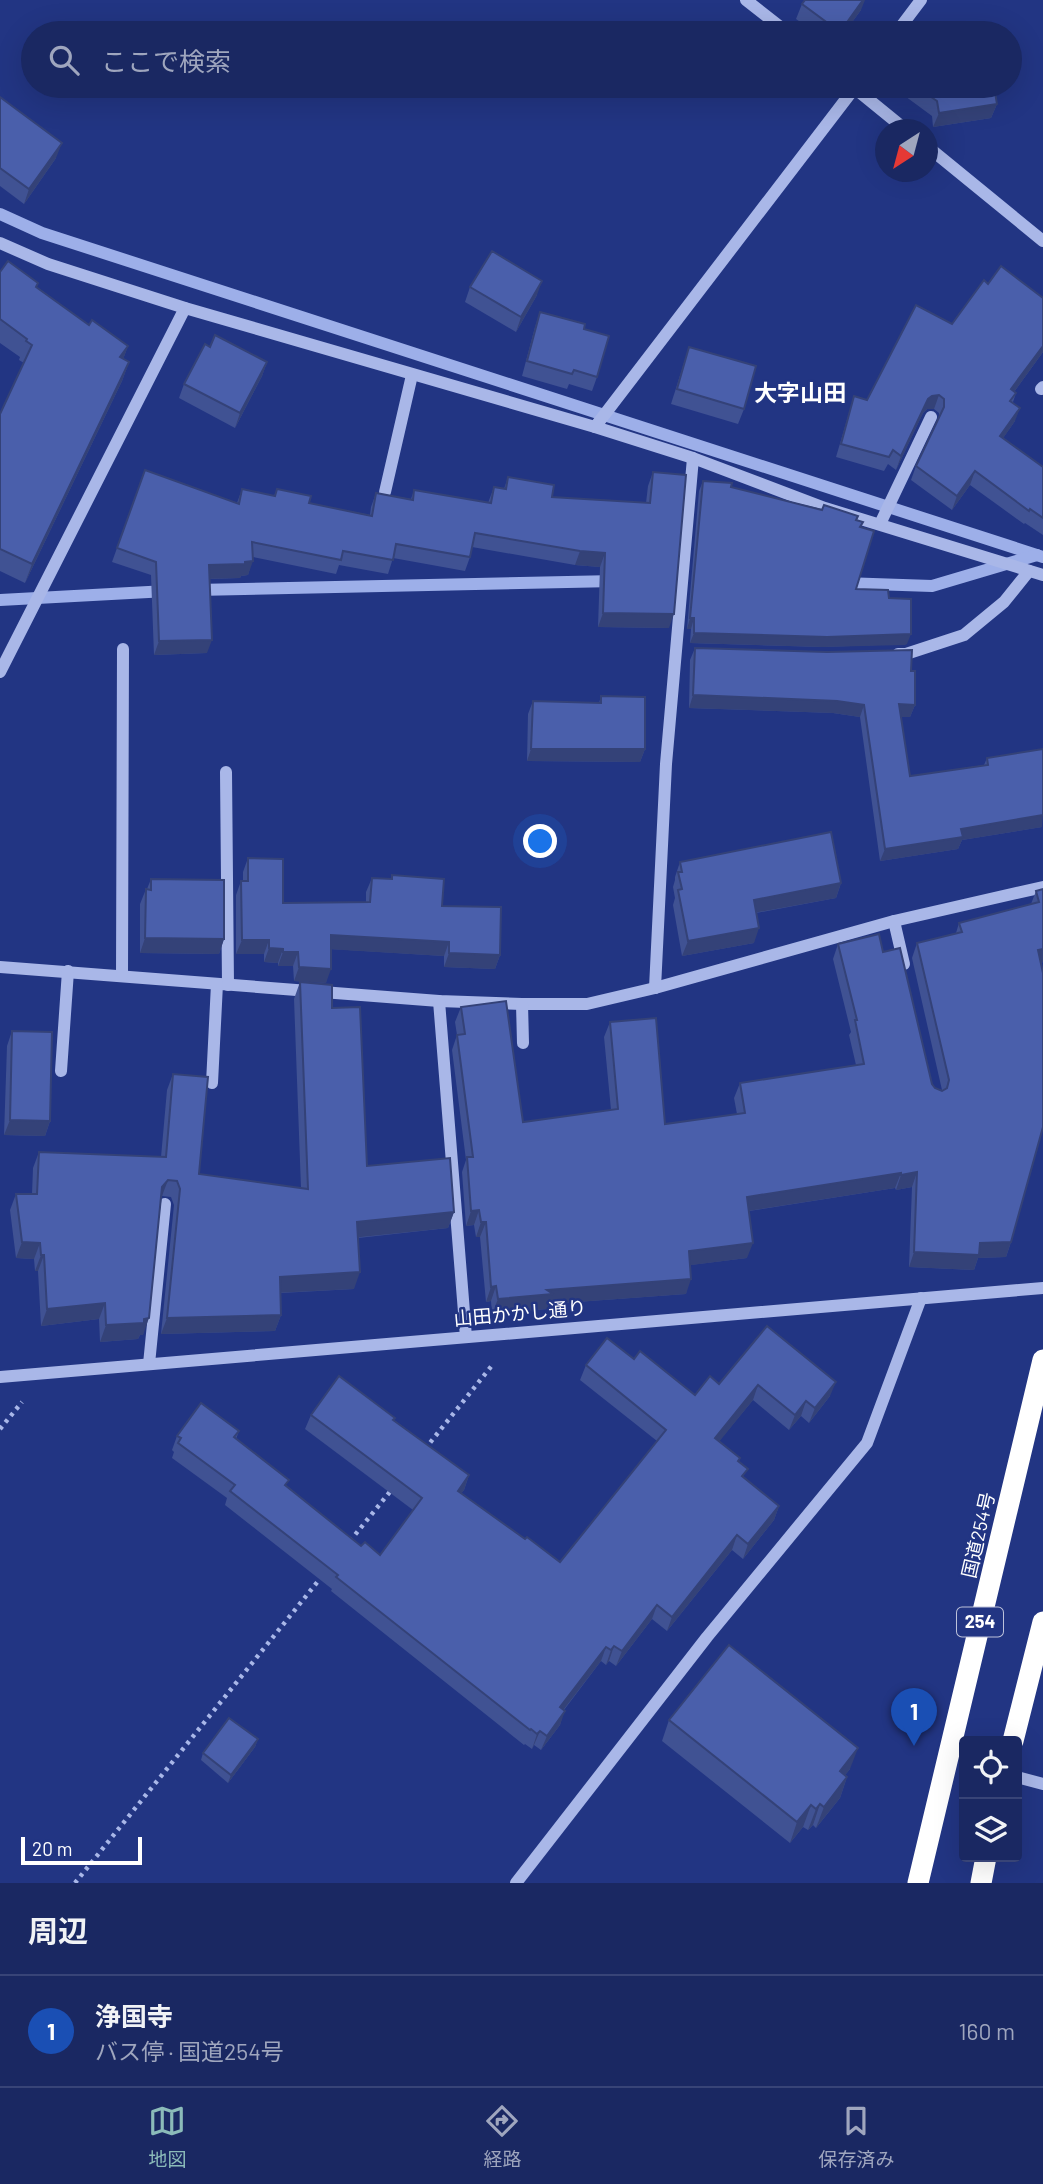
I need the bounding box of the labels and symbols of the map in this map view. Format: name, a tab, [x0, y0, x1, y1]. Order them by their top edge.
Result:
north arrow	[875, 119, 938, 182]
district label: 大字山田	[754, 378, 846, 406]
your location	[523, 824, 557, 858]
street label: 山田かかし通り	[453, 1295, 587, 1330]
street label: 国道254号	[956, 1490, 999, 1580]
road number: 254	[957, 1608, 1003, 1637]
pin: 1	[891, 1688, 937, 1746]
scale bar	[21, 1834, 142, 1866]

